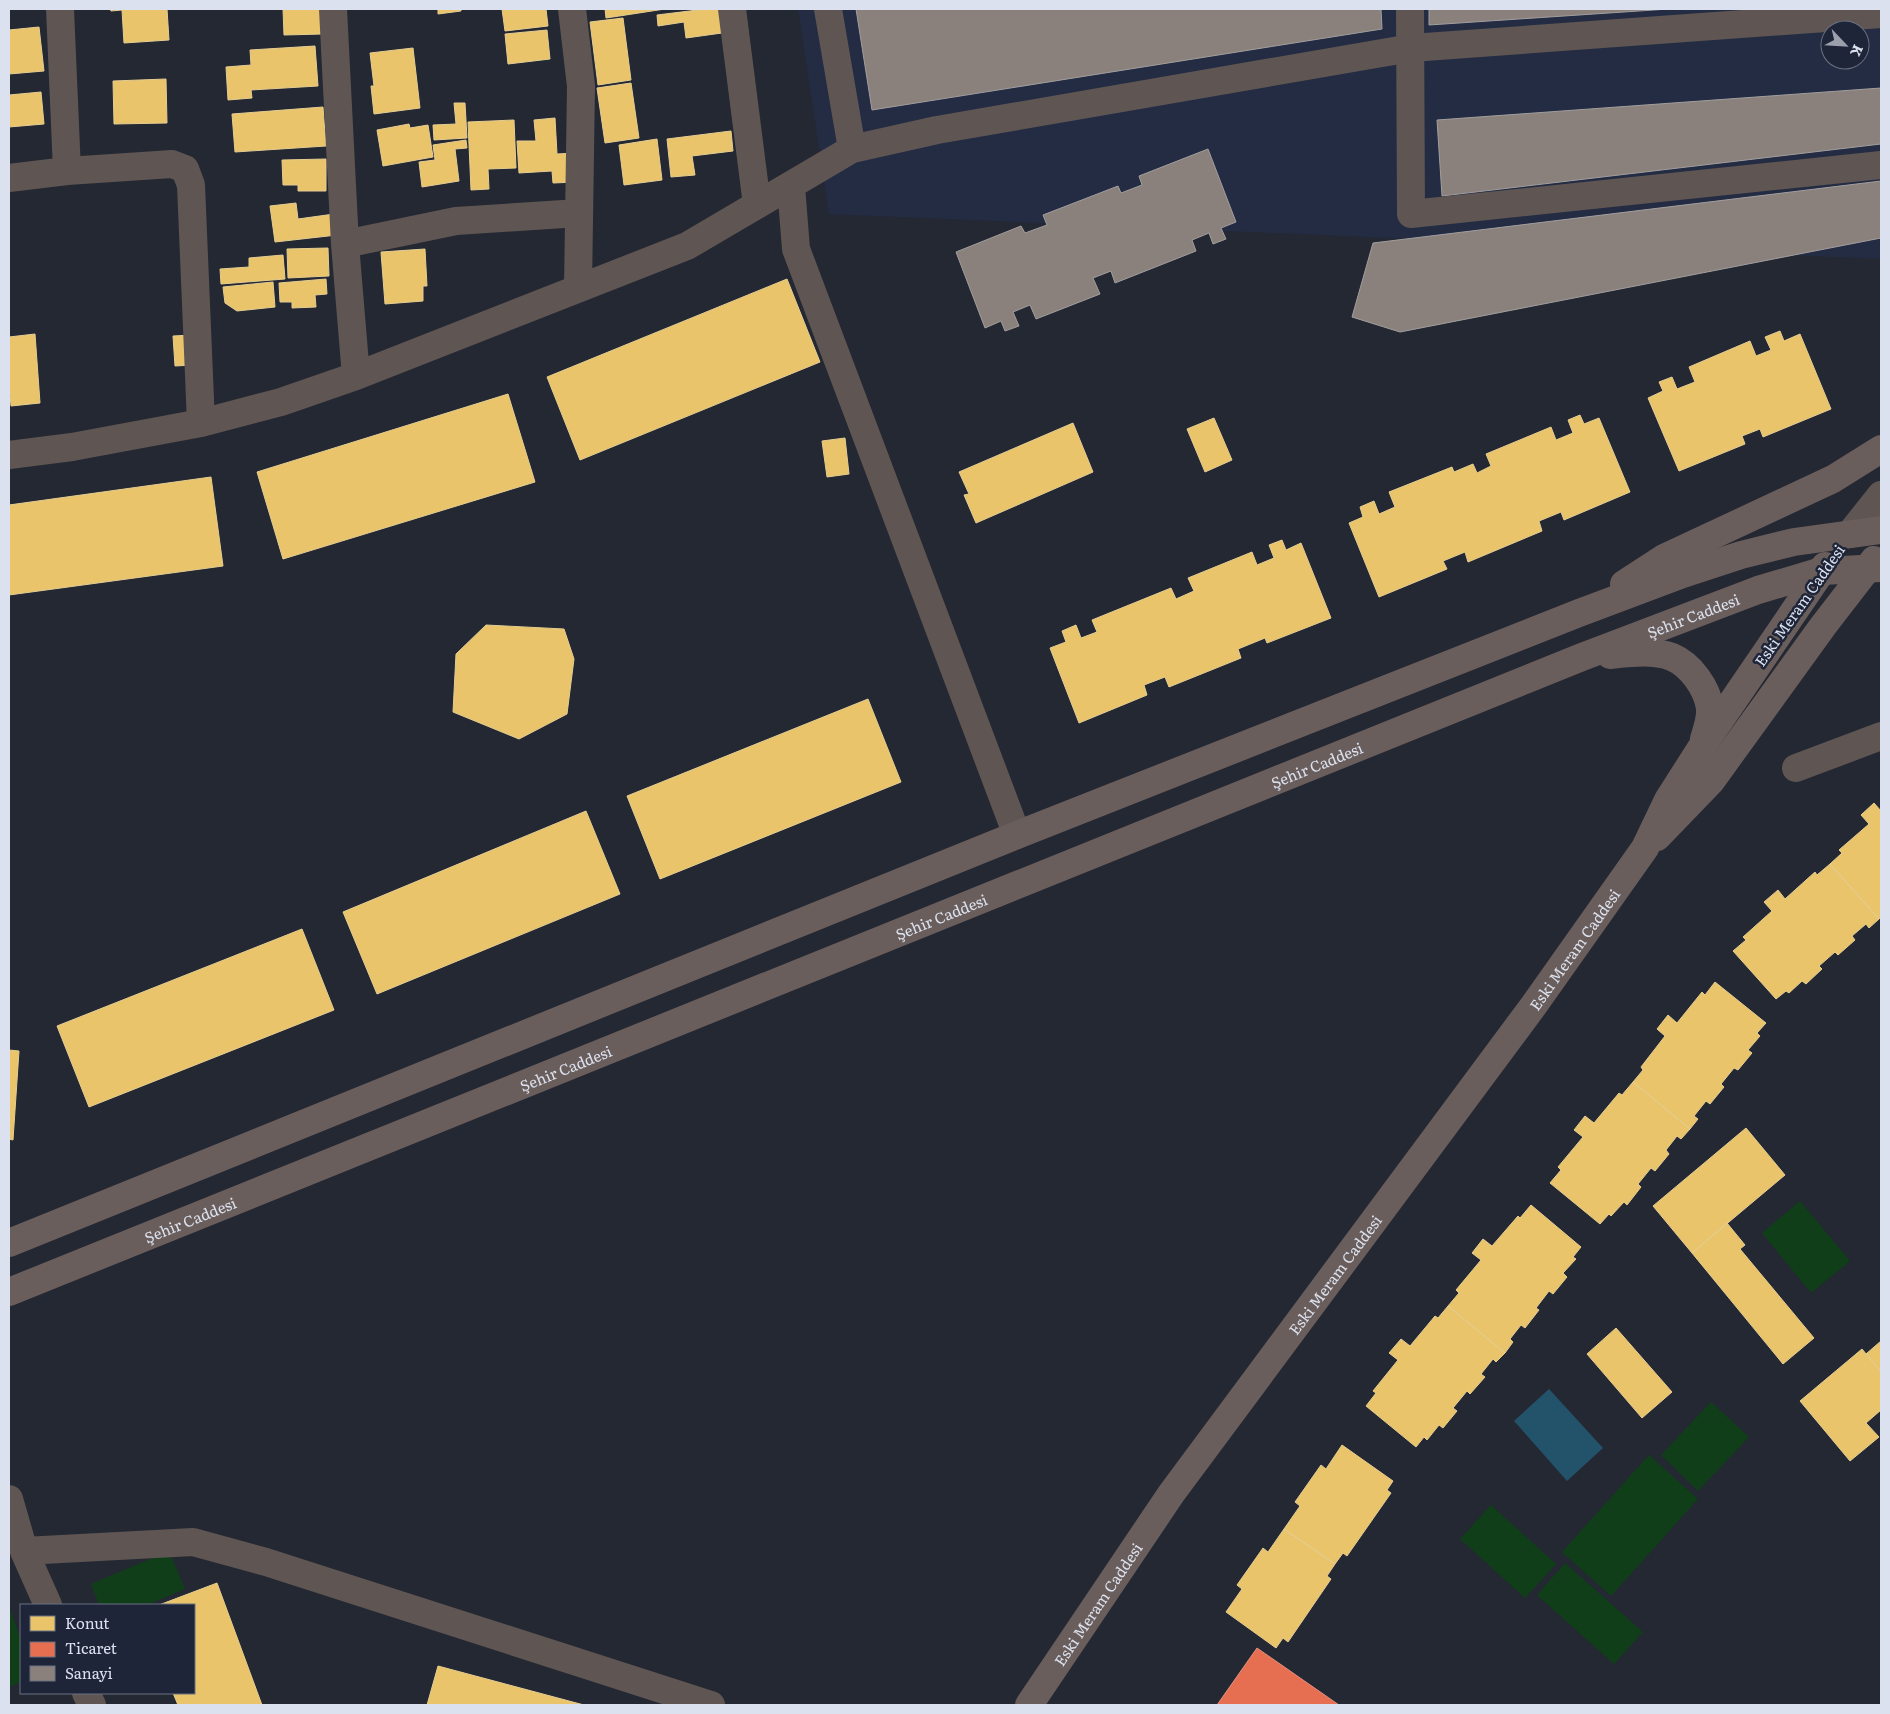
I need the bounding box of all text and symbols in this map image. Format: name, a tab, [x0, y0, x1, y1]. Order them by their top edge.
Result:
north arrow	[1820, 20, 1870, 70]
text: K	[1846, 42, 1869, 60]
street label: Eski Meram Caddesi	[1748, 539, 1850, 671]
street label: Şehir Caddesi	[1643, 587, 1742, 643]
street label: Şehir Caddesi	[1267, 735, 1366, 793]
street label: Eski Meram Caddesi	[1523, 883, 1625, 1014]
street label: Şehir Caddesi	[891, 887, 990, 945]
street label: Şehir Caddesi	[516, 1039, 615, 1096]
street label: Şehir Caddesi	[140, 1190, 239, 1248]
street label: Eski Meram Caddesi	[1282, 1209, 1386, 1339]
street label: Eski Meram Caddesi	[1047, 1538, 1147, 1670]
legend	[20, 1604, 195, 1694]
text: Konut	[65, 1611, 109, 1634]
text: Ticaret	[65, 1636, 117, 1659]
text: Sanayi	[65, 1661, 113, 1684]

